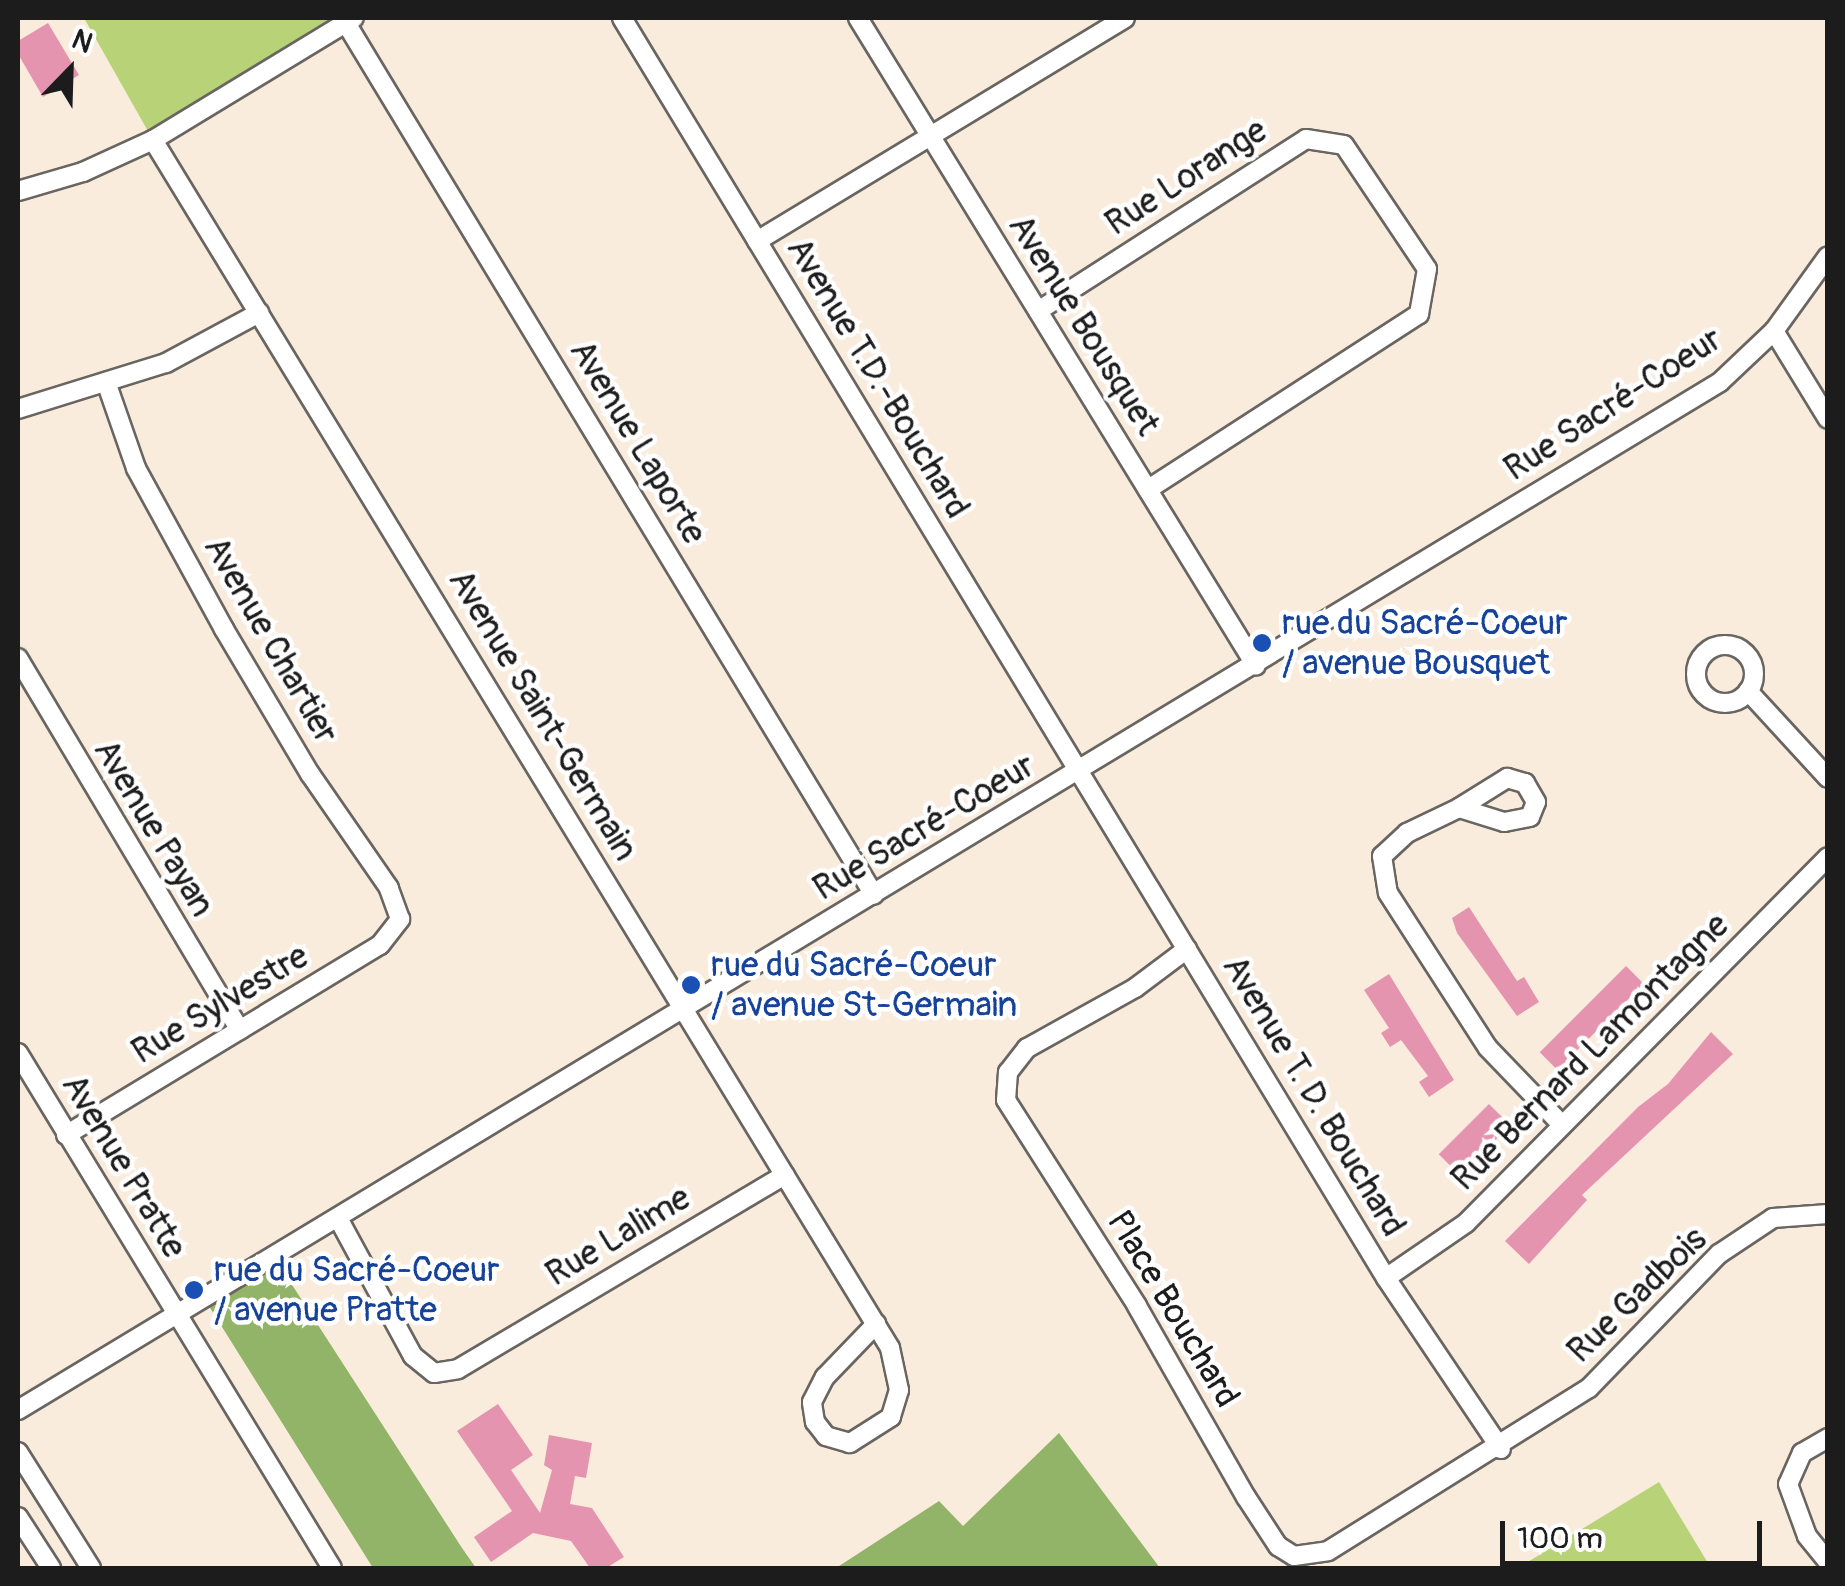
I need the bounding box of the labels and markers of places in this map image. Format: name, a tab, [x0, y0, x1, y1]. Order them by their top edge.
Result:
place label: rue du Sacré-Coeur / avenue Bousquet	[1282, 602, 1568, 684]
marker: rue du Sacré-Coeur / avenue Bousquet	[1251, 632, 1273, 654]
place label: rue du Sacré-Coeur / avenue St-Germain	[711, 944, 1017, 1026]
marker: rue du Sacré-Coeur / avenue St-Germain	[680, 974, 702, 996]
place label: rue du Sacré-Coeur / avenue Pratte	[214, 1249, 500, 1331]
marker: rue du Sacré-Coeur / avenue Pratte	[183, 1279, 205, 1301]

